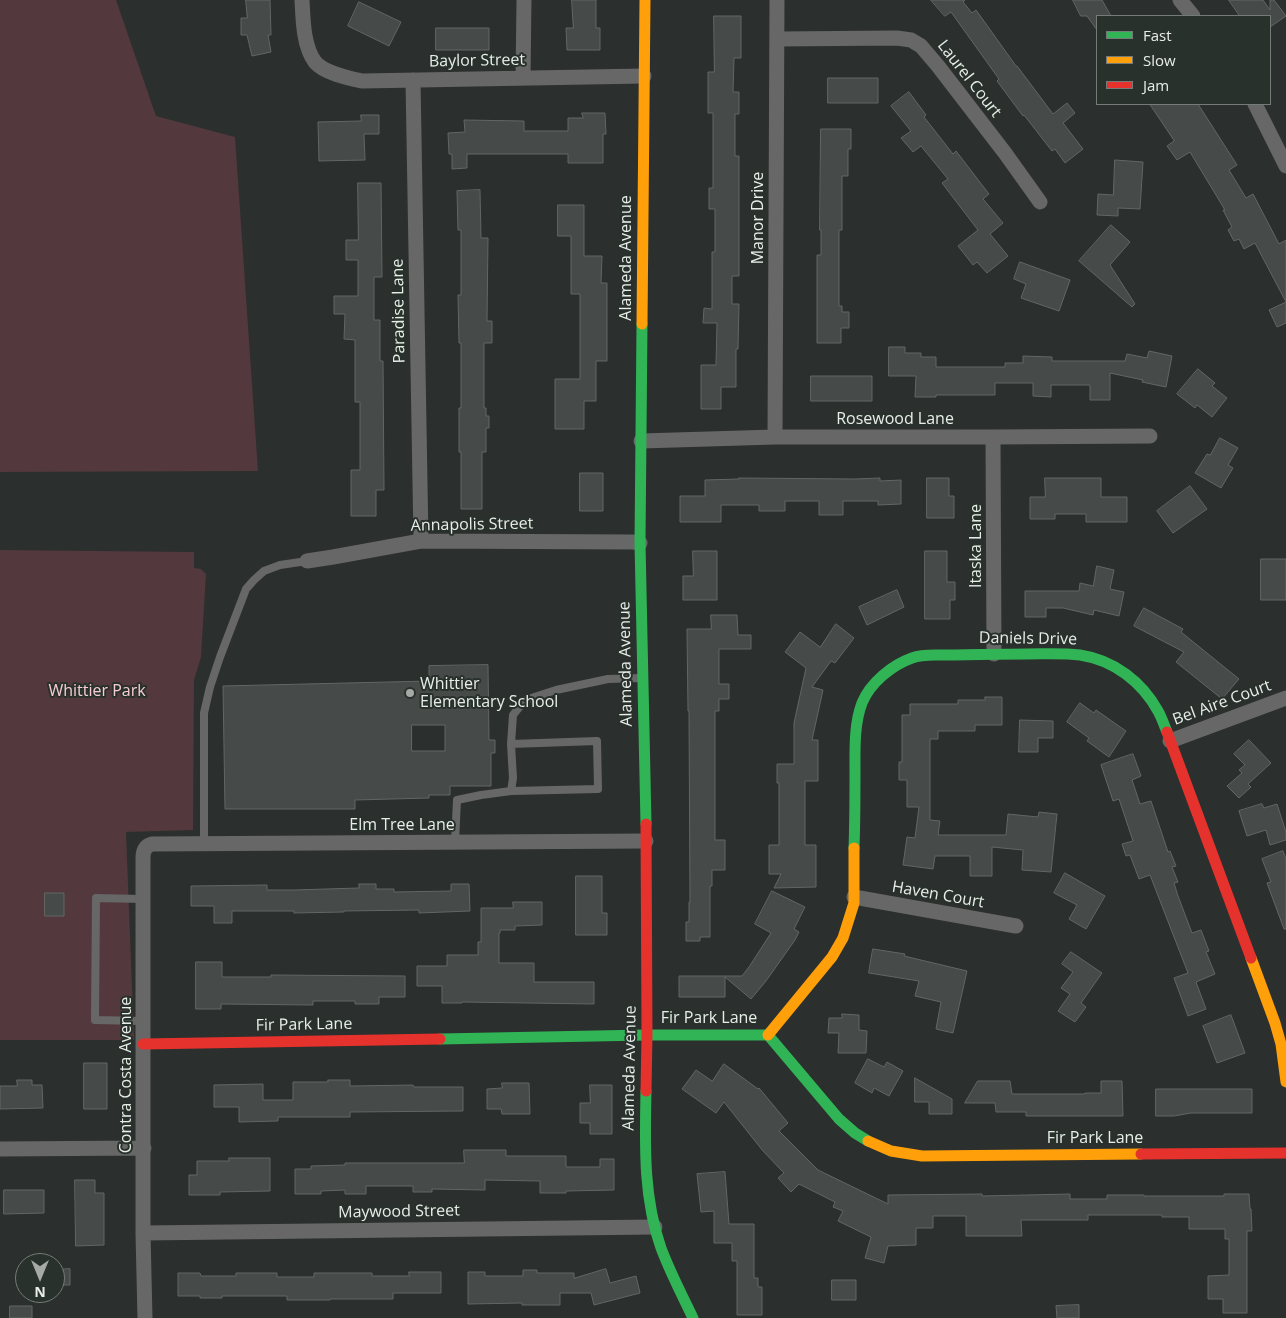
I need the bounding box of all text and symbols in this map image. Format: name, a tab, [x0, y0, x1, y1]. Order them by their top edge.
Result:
legend	[1096, 15, 1271, 105]
text: Fast	[1143, 25, 1172, 45]
street label: Laurel Court	[933, 37, 1005, 121]
text: Slow	[1143, 50, 1176, 70]
street label: Baylor Street	[429, 51, 525, 71]
text: Jam	[1143, 75, 1169, 95]
street label: Manor Drive	[748, 172, 768, 264]
street label: Alameda Avenue	[616, 195, 636, 321]
street label: Paradise Lane	[388, 259, 410, 363]
street label: Rosewood Lane	[836, 409, 954, 429]
street label: Itaska Lane	[966, 504, 986, 588]
street label: Annapolis Street	[411, 514, 533, 536]
street label: Alameda Avenue	[615, 601, 637, 727]
street label: Daniels Drive	[979, 629, 1077, 649]
place label: Whittier Elementary School	[420, 674, 558, 712]
street label: Bel Aire Court	[1170, 676, 1274, 730]
park label: Whittier Park	[48, 681, 146, 701]
marker: Whittier Elementary School	[404, 687, 416, 699]
street label: Elm Tree Lane	[349, 815, 455, 835]
street label: Haven Court	[890, 877, 986, 913]
street label: Contra Costa Avenue	[116, 997, 136, 1153]
street label: Alameda Avenue	[619, 1005, 641, 1131]
street label: Fir Park Lane	[661, 1008, 757, 1028]
street label: Fir Park Lane	[256, 1015, 352, 1035]
street label: Fir Park Lane	[1047, 1128, 1143, 1148]
street label: Maywood Street	[338, 1201, 460, 1223]
north arrow	[15, 1253, 65, 1303]
text: N	[34, 1283, 46, 1302]

